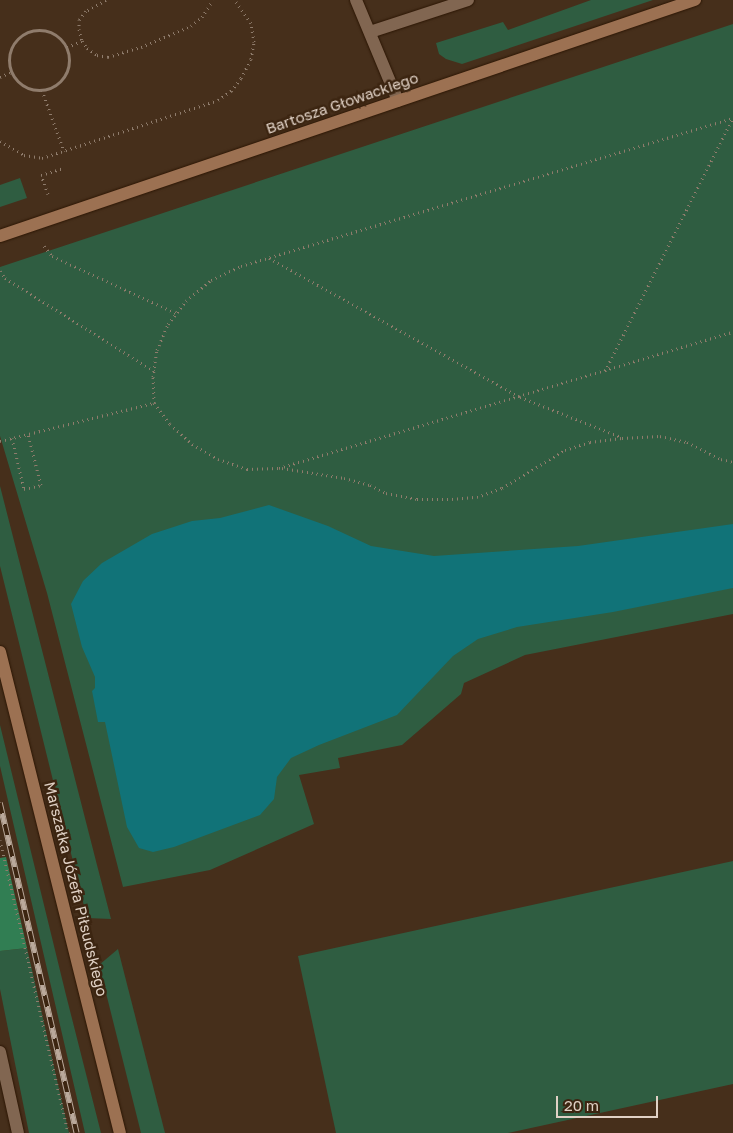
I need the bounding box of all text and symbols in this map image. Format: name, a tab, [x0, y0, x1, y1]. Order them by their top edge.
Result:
street label: Bartosza Głowackiego	[263, 68, 421, 138]
street label: Marszałka Józefa Piłsudskiego	[41, 780, 111, 998]
scale bar	[558, 1086, 660, 1118]
text: 20 m	[564, 1096, 599, 1114]

